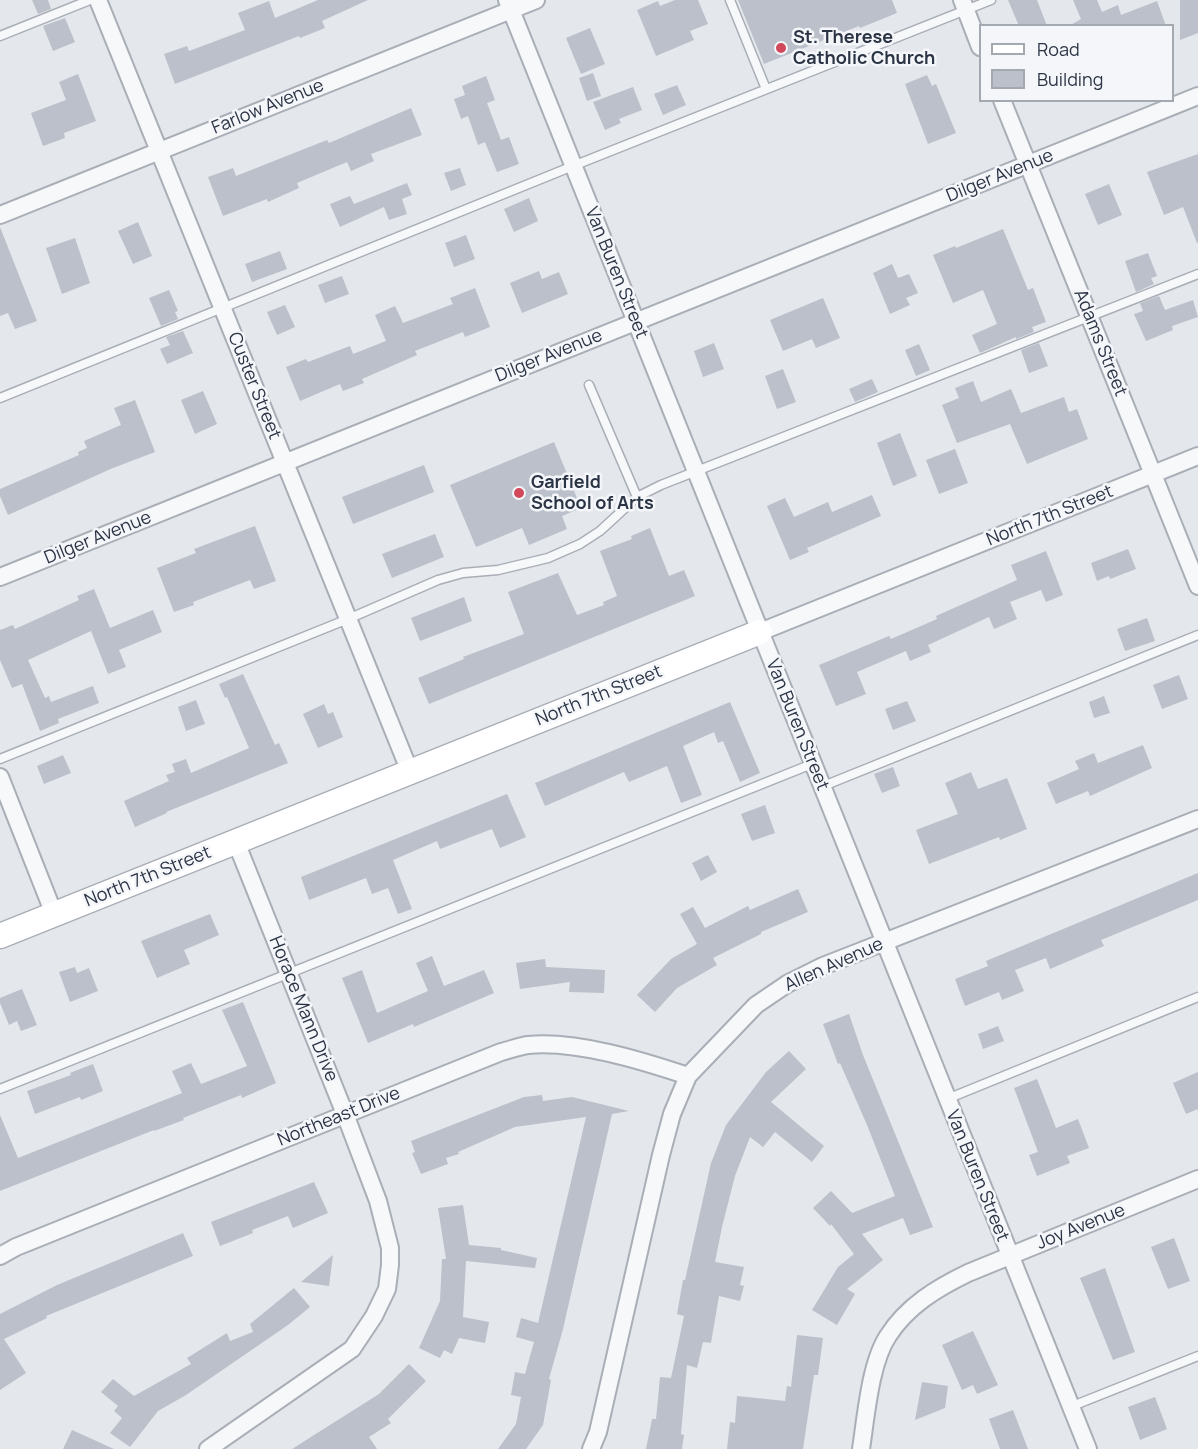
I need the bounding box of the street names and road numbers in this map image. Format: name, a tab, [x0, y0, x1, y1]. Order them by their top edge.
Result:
street label: Farlow Avenue	[209, 75, 327, 139]
street label: Dilger Avenue	[943, 145, 1057, 207]
street label: Van Buren Street	[580, 204, 652, 342]
street label: Adams Street	[1069, 286, 1131, 400]
street label: Dilger Avenue	[492, 325, 606, 387]
street label: Custer Street	[223, 329, 285, 443]
street label: North 7th Street	[984, 481, 1116, 551]
street label: Dilger Avenue	[41, 507, 155, 569]
street label: Van Buren Street	[761, 656, 833, 794]
street label: North 7th Street	[533, 661, 665, 731]
street label: North 7th Street	[82, 842, 214, 912]
street label: Horace Mann Drive	[264, 933, 342, 1085]
street label: Allen Avenue	[781, 934, 887, 996]
street label: Northeast Drive	[275, 1083, 403, 1151]
street label: Van Buren Street	[941, 1107, 1013, 1245]
street label: Joy Avenue	[1034, 1200, 1128, 1254]

